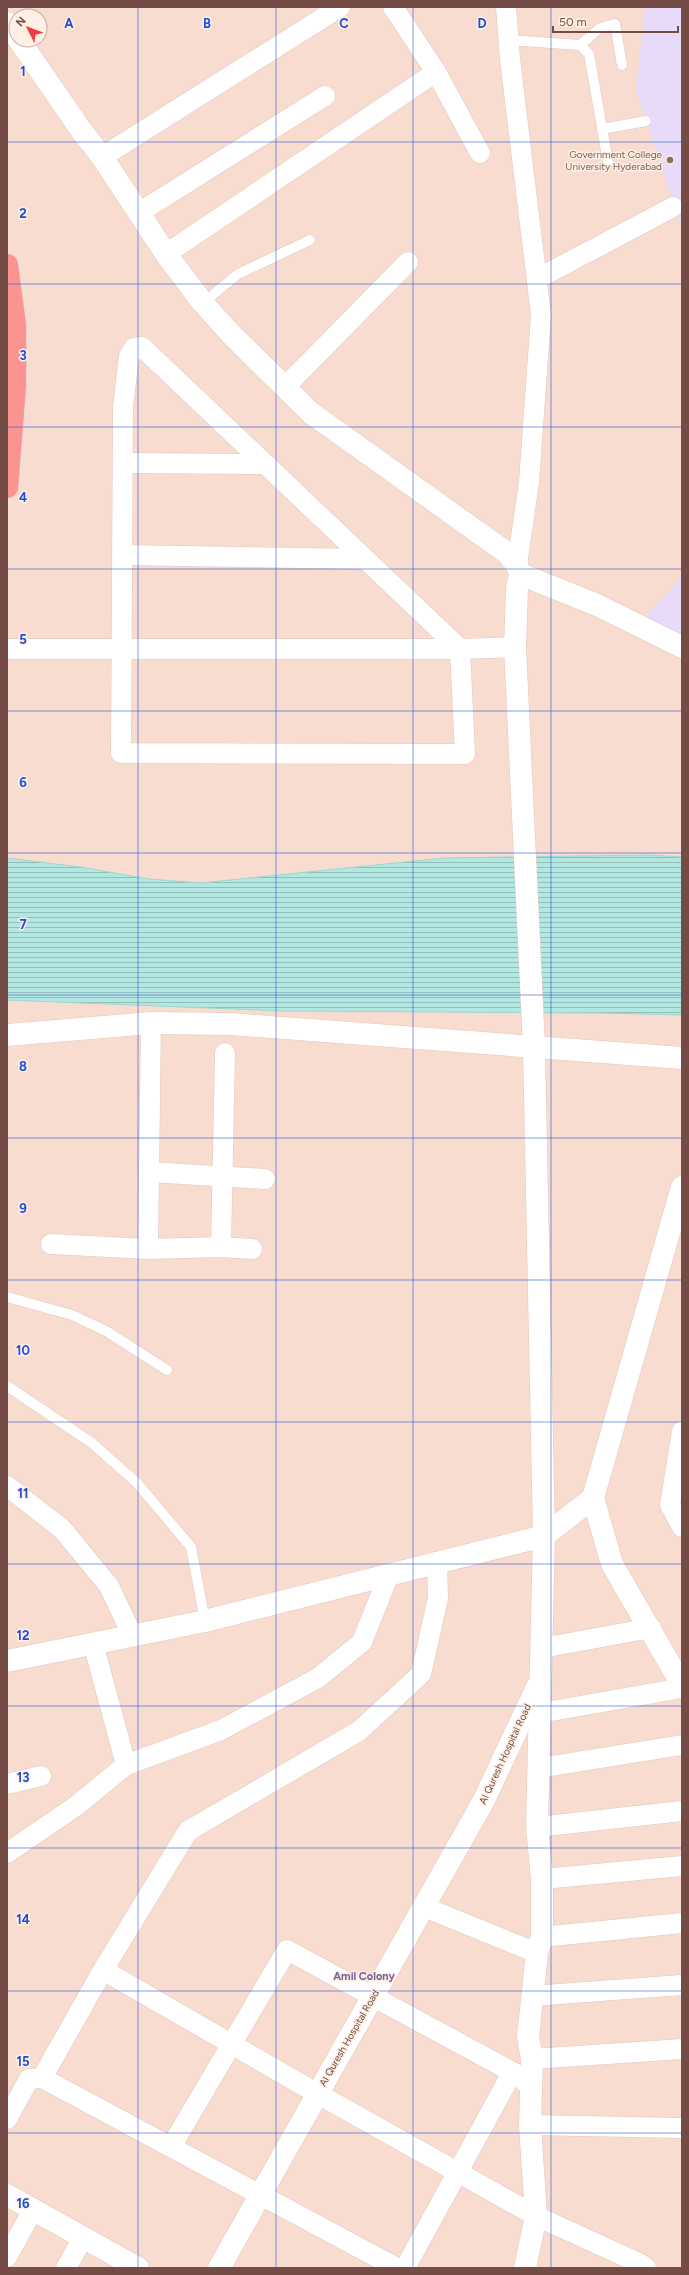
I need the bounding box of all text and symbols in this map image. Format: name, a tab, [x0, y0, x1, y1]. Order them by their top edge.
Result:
north arrow	[8, 8, 48, 48]
scale bar	[553, 8, 678, 34]
text: N	[13, 14, 29, 29]
text: 50 m	[559, 15, 587, 29]
text: A	[64, 16, 74, 31]
text: B	[203, 16, 211, 31]
text: C	[339, 16, 349, 31]
text: D	[477, 16, 487, 31]
text: 1	[20, 64, 26, 79]
place label: Government College University Hyderabad	[565, 148, 663, 173]
marker: Government College University Hyderabad	[665, 155, 675, 165]
text: 2	[19, 206, 27, 221]
text: 3	[19, 348, 27, 363]
text: 4	[19, 490, 27, 505]
text: 5	[19, 632, 27, 647]
text: 6	[19, 775, 27, 790]
text: 7	[19, 917, 27, 932]
text: 8	[19, 1059, 27, 1074]
text: 9	[19, 1201, 27, 1216]
text: 10	[16, 1343, 30, 1358]
text: 11	[18, 1486, 28, 1501]
text: 12	[16, 1628, 30, 1643]
street label: Al Quresh Hospital Road	[476, 1702, 534, 1806]
text: 13	[17, 1770, 29, 1785]
text: 14	[16, 1912, 30, 1927]
district label: Amil Colony	[333, 1970, 395, 1983]
street label: Al Quresh Hospital Road	[316, 1987, 382, 2089]
text: 15	[16, 2054, 30, 2069]
text: 16	[16, 2196, 30, 2211]

